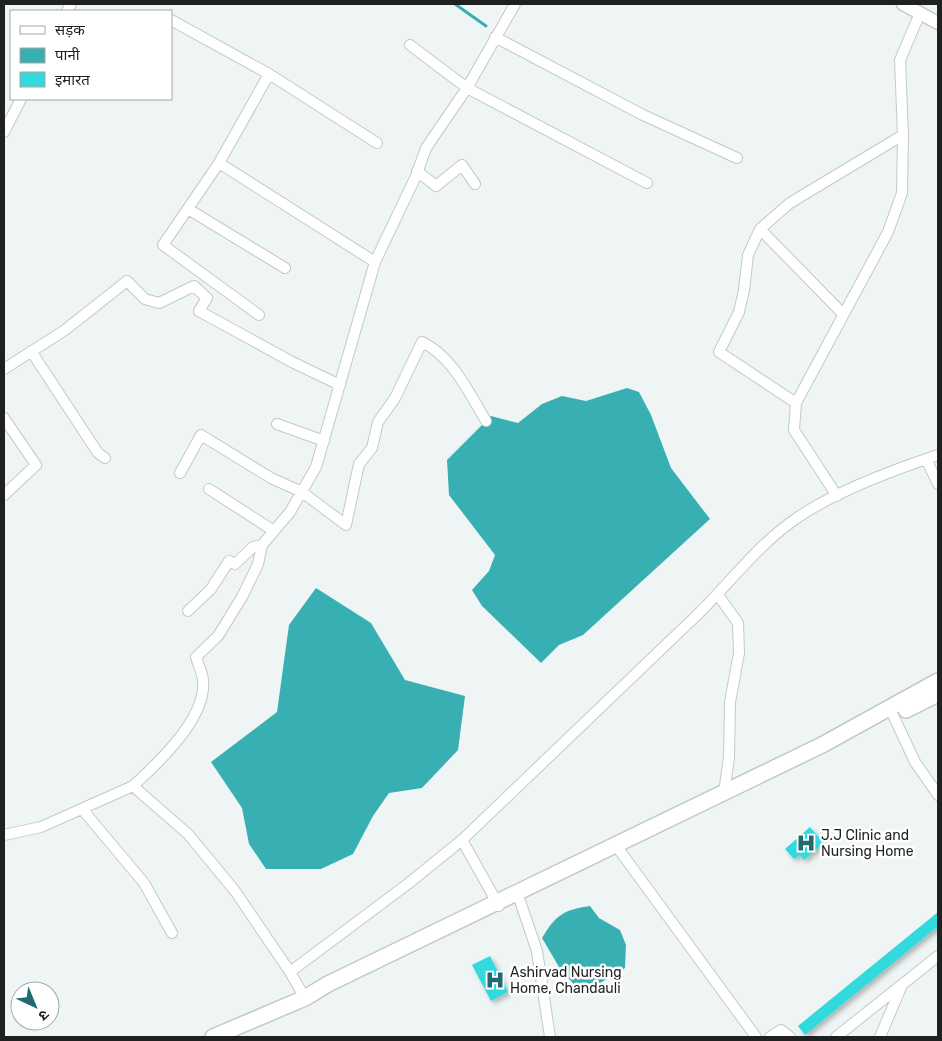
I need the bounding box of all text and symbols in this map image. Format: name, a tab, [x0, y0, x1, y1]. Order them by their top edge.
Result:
legend	[10, 10, 172, 100]
text: सड़क	[55, 21, 85, 39]
text: पानी	[55, 46, 81, 64]
text: इमारत	[55, 71, 90, 89]
place label: J.J Clinic and Nursing Home	[821, 827, 914, 860]
hospital icon: J.J Clinic and Nursing Home	[795, 832, 817, 854]
place label: Ashirvad Nursing Home, Chandauli	[510, 964, 622, 997]
hospital icon: Ashirvad Nursing Home, Chandauli	[484, 969, 506, 991]
north arrow	[10, 981, 60, 1031]
text: उ	[34, 1006, 53, 1025]

